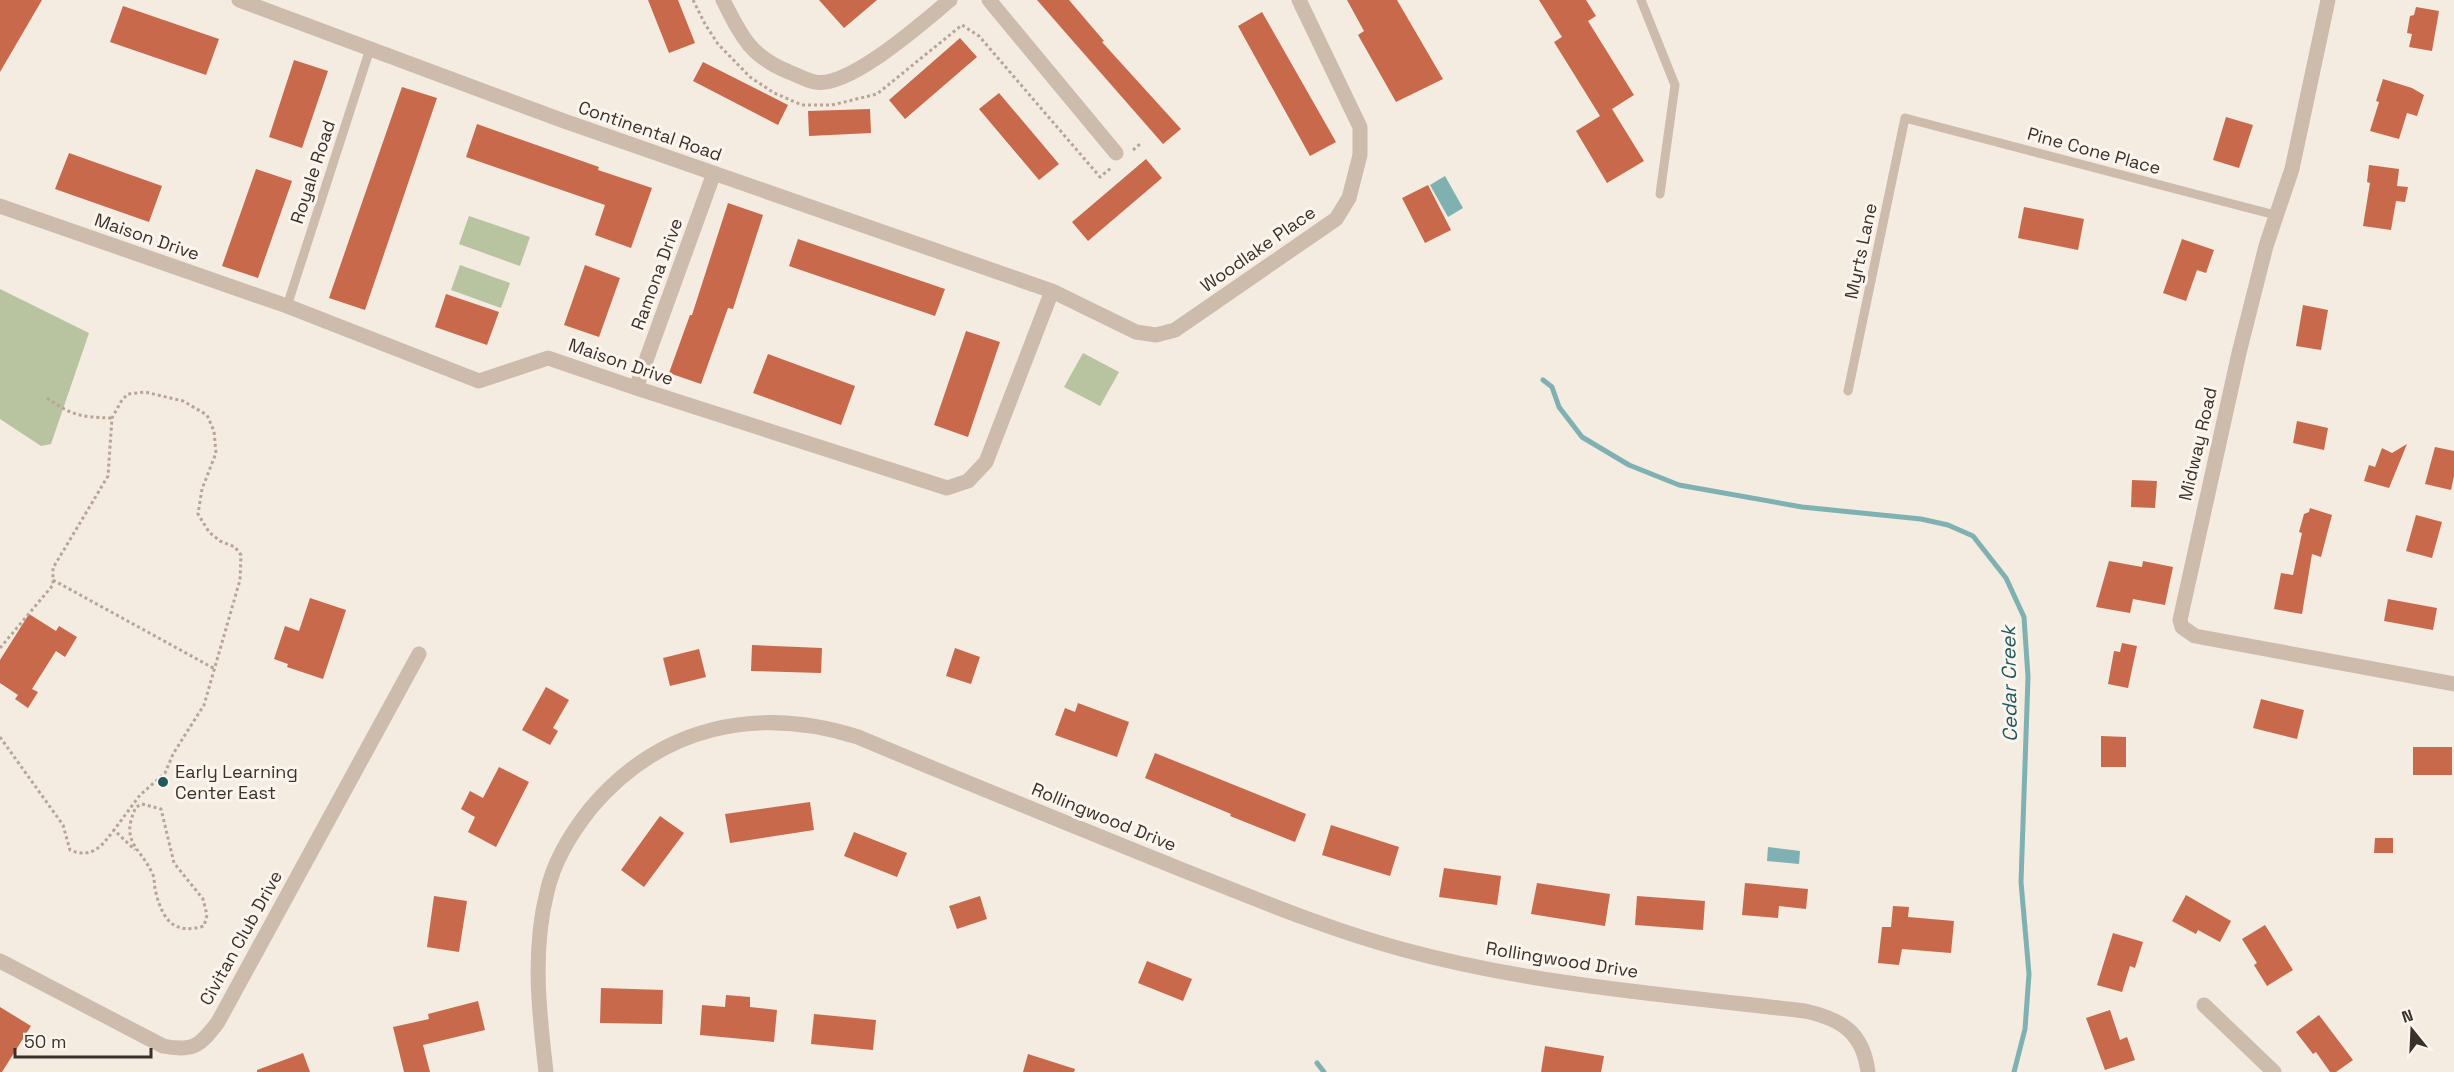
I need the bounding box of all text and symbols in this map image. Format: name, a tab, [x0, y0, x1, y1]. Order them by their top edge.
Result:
street label: Continental Road	[575, 95, 725, 166]
street label: Royale Road	[285, 117, 340, 227]
street label: Pine Cone Place	[2025, 122, 2163, 179]
street label: Woodlake Place	[1196, 200, 1320, 297]
street label: Myrts Lane	[1839, 201, 1882, 301]
street label: Maison Drive	[92, 208, 203, 265]
street label: Ramona Drive	[626, 215, 687, 333]
street label: Maison Drive	[566, 333, 677, 390]
street label: Midway Road	[2173, 385, 2222, 503]
water label: Cedar Creek	[1995, 623, 2023, 742]
place label: Early Learning Center East	[175, 760, 298, 804]
marker: Early Learning Center East	[156, 775, 170, 789]
street label: Rollingwood Drive	[1028, 777, 1180, 856]
street label: Civitan Club Drive	[194, 866, 287, 1009]
street label: Rollingwood Drive	[1484, 936, 1640, 983]
north arrow	[2382, 1000, 2442, 1060]
text: N	[2399, 1005, 2416, 1028]
scale bar	[15, 1021, 152, 1059]
text: 50 m	[24, 1030, 66, 1053]

